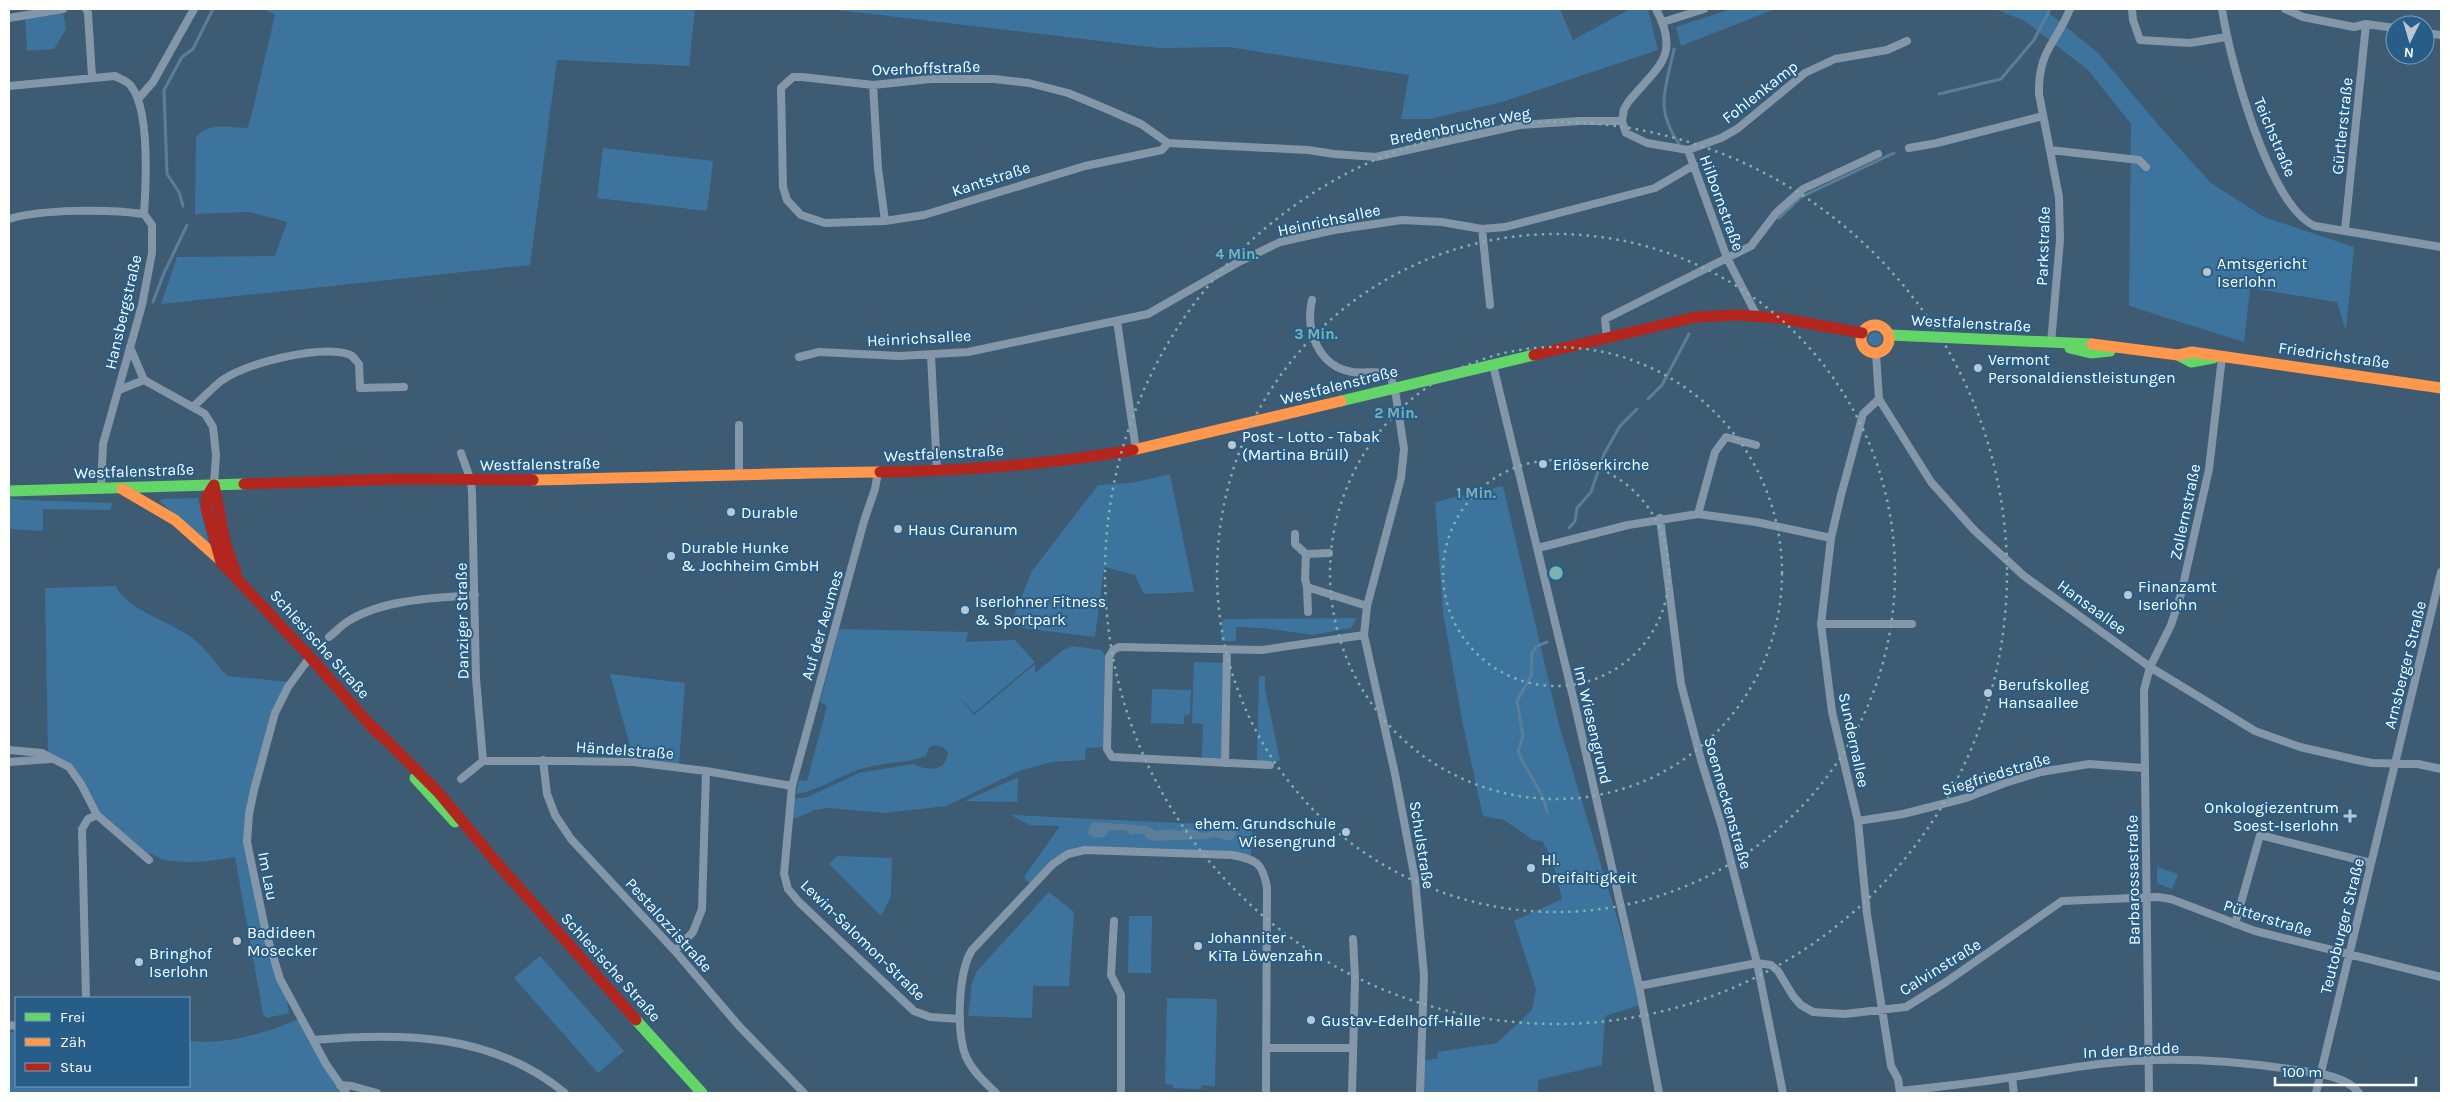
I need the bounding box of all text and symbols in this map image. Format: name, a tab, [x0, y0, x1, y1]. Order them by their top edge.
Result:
north arrow	[2385, 15, 2435, 65]
text: N	[2403, 44, 2415, 61]
street label: Overhoffstraße	[872, 57, 980, 79]
street label: Fohlenkamp	[1718, 57, 1802, 127]
street label: Gürtlerstraße	[2327, 77, 2357, 175]
street label: Teichstraße	[2250, 94, 2300, 180]
street label: Bredenbrucher Weg	[1388, 103, 1532, 149]
street label: Hilbornstraße	[1696, 152, 1748, 254]
street label: Kantstraße	[949, 157, 1033, 201]
street label: Heinrichsallee	[1276, 200, 1382, 240]
street label: Parkstraße	[2032, 206, 2054, 286]
text: 4 Min.	[1215, 245, 1259, 263]
street label: Hansbergstraße	[101, 253, 145, 371]
place label: Amtsgericht Iserlohn	[2217, 254, 2307, 291]
marker: Amtsgericht Iserlohn	[2201, 266, 2213, 278]
street label: Westfalenstraße	[1911, 310, 2031, 336]
text: 3 Min.	[1294, 325, 1338, 343]
street label: Heinrichsallee	[866, 326, 972, 350]
street label: Friedrichstraße	[2277, 338, 2391, 372]
place label: Vermont Personaldienstleistungen	[1988, 350, 2176, 387]
street label: Westfalenstraße	[1278, 361, 1400, 409]
marker: Vermont Personaldienstleistungen	[1972, 362, 1984, 374]
text: 2 Min.	[1374, 404, 1418, 422]
place label: Post - Lotto - Tabak (Martina Brüll)	[1242, 427, 1380, 464]
marker: Post - Lotto - Tabak (Martina Brüll)	[1226, 439, 1238, 451]
street label: Westfalenstraße	[884, 440, 1004, 466]
street label: Westfalenstraße	[480, 453, 600, 475]
place label: Erlöserkirche	[1553, 455, 1649, 474]
marker: Erlöserkirche	[1537, 458, 1549, 470]
street label: Westfalenstraße	[74, 459, 194, 483]
street label: Zollernstraße	[2166, 462, 2204, 562]
text: 1 Min.	[1456, 484, 1496, 502]
place label: Durable	[741, 503, 798, 522]
marker: Durable	[725, 506, 737, 518]
place label: Haus Curanum	[908, 520, 1018, 539]
marker: Haus Curanum	[892, 523, 904, 535]
place label: Durable Hunke & Jochheim GmbH	[681, 538, 819, 575]
marker: Durable Hunke & Jochheim GmbH	[665, 550, 677, 562]
street label: Danziger Straße	[451, 563, 473, 679]
centre of rings	[1547, 564, 1565, 582]
street label: Auf der Aeumes	[797, 568, 847, 682]
street label: Hansaallee	[2054, 576, 2130, 638]
place label: Finanzamt Iserlohn	[2138, 577, 2217, 614]
street label: Schlesische Straße	[266, 586, 374, 702]
marker: Finanzamt Iserlohn	[2122, 589, 2134, 601]
place label: Iserlohner Fitness & Sportpark	[975, 592, 1106, 629]
street label: Arnsberger Straße	[2380, 599, 2430, 731]
marker: Iserlohner Fitness & Sportpark	[959, 604, 971, 616]
street label: Im Wiesengrund	[1570, 664, 1616, 786]
place label: Berufskolleg Hansaallee	[1998, 675, 2089, 712]
marker: Berufskolleg Hansaallee	[1982, 687, 1994, 699]
street label: Sundernallee	[1835, 691, 1873, 789]
street label: Soenneckenstraße	[1700, 735, 1756, 871]
street label: Händelstraße	[575, 737, 675, 763]
street label: Siegfriedstraße	[1939, 748, 2053, 800]
place label: Onkologiezentrum Soest-Iserlohn	[2204, 798, 2339, 835]
street label: Schulstraße	[1406, 800, 1438, 890]
marker: Onkologiezentrum Soest-Iserlohn	[2343, 809, 2357, 823]
place label: ehem. Grundschule Wiesengrund	[1195, 814, 1336, 851]
street label: Barbarossastraße	[2122, 815, 2144, 945]
marker: ehem. Grundschule Wiesengrund	[1340, 826, 1352, 838]
street label: Im Lau	[254, 850, 282, 902]
place label: Hl. Dreifaltigkeit	[1541, 850, 1637, 887]
street label: Teutoburger Straße	[2316, 856, 2368, 996]
marker: Hl. Dreifaltigkeit	[1525, 862, 1537, 874]
street label: Pestalozzistraße	[622, 874, 716, 976]
street label: Lewin-Salomon-Straße	[797, 875, 929, 1005]
street label: Pütterstraße	[2221, 896, 2315, 940]
street label: Schlesische Straße	[557, 909, 665, 1025]
place label: Badideen Mosecker	[247, 923, 317, 960]
place label: Johanniter KiTa Löwenzahn	[1208, 928, 1323, 965]
street label: Calvinstraße	[1896, 934, 1984, 1000]
marker: Badideen Mosecker	[231, 935, 243, 947]
marker: Johanniter KiTa Löwenzahn	[1192, 940, 1204, 952]
place label: Bringhof Iserlohn	[149, 944, 213, 981]
marker: Bringhof Iserlohn	[133, 956, 145, 968]
legend	[15, 997, 190, 1087]
text: Frei	[60, 1008, 85, 1026]
place label: Gustav-Edelhoff-Halle	[1321, 1011, 1481, 1030]
marker: Gustav-Edelhoff-Halle	[1305, 1014, 1317, 1026]
text: Zäh	[60, 1033, 86, 1051]
street label: In der Bredde	[2082, 1038, 2180, 1062]
scale bar	[2275, 1054, 2416, 1086]
text: Stau	[60, 1058, 92, 1076]
text: 100 m	[2282, 1063, 2322, 1081]

